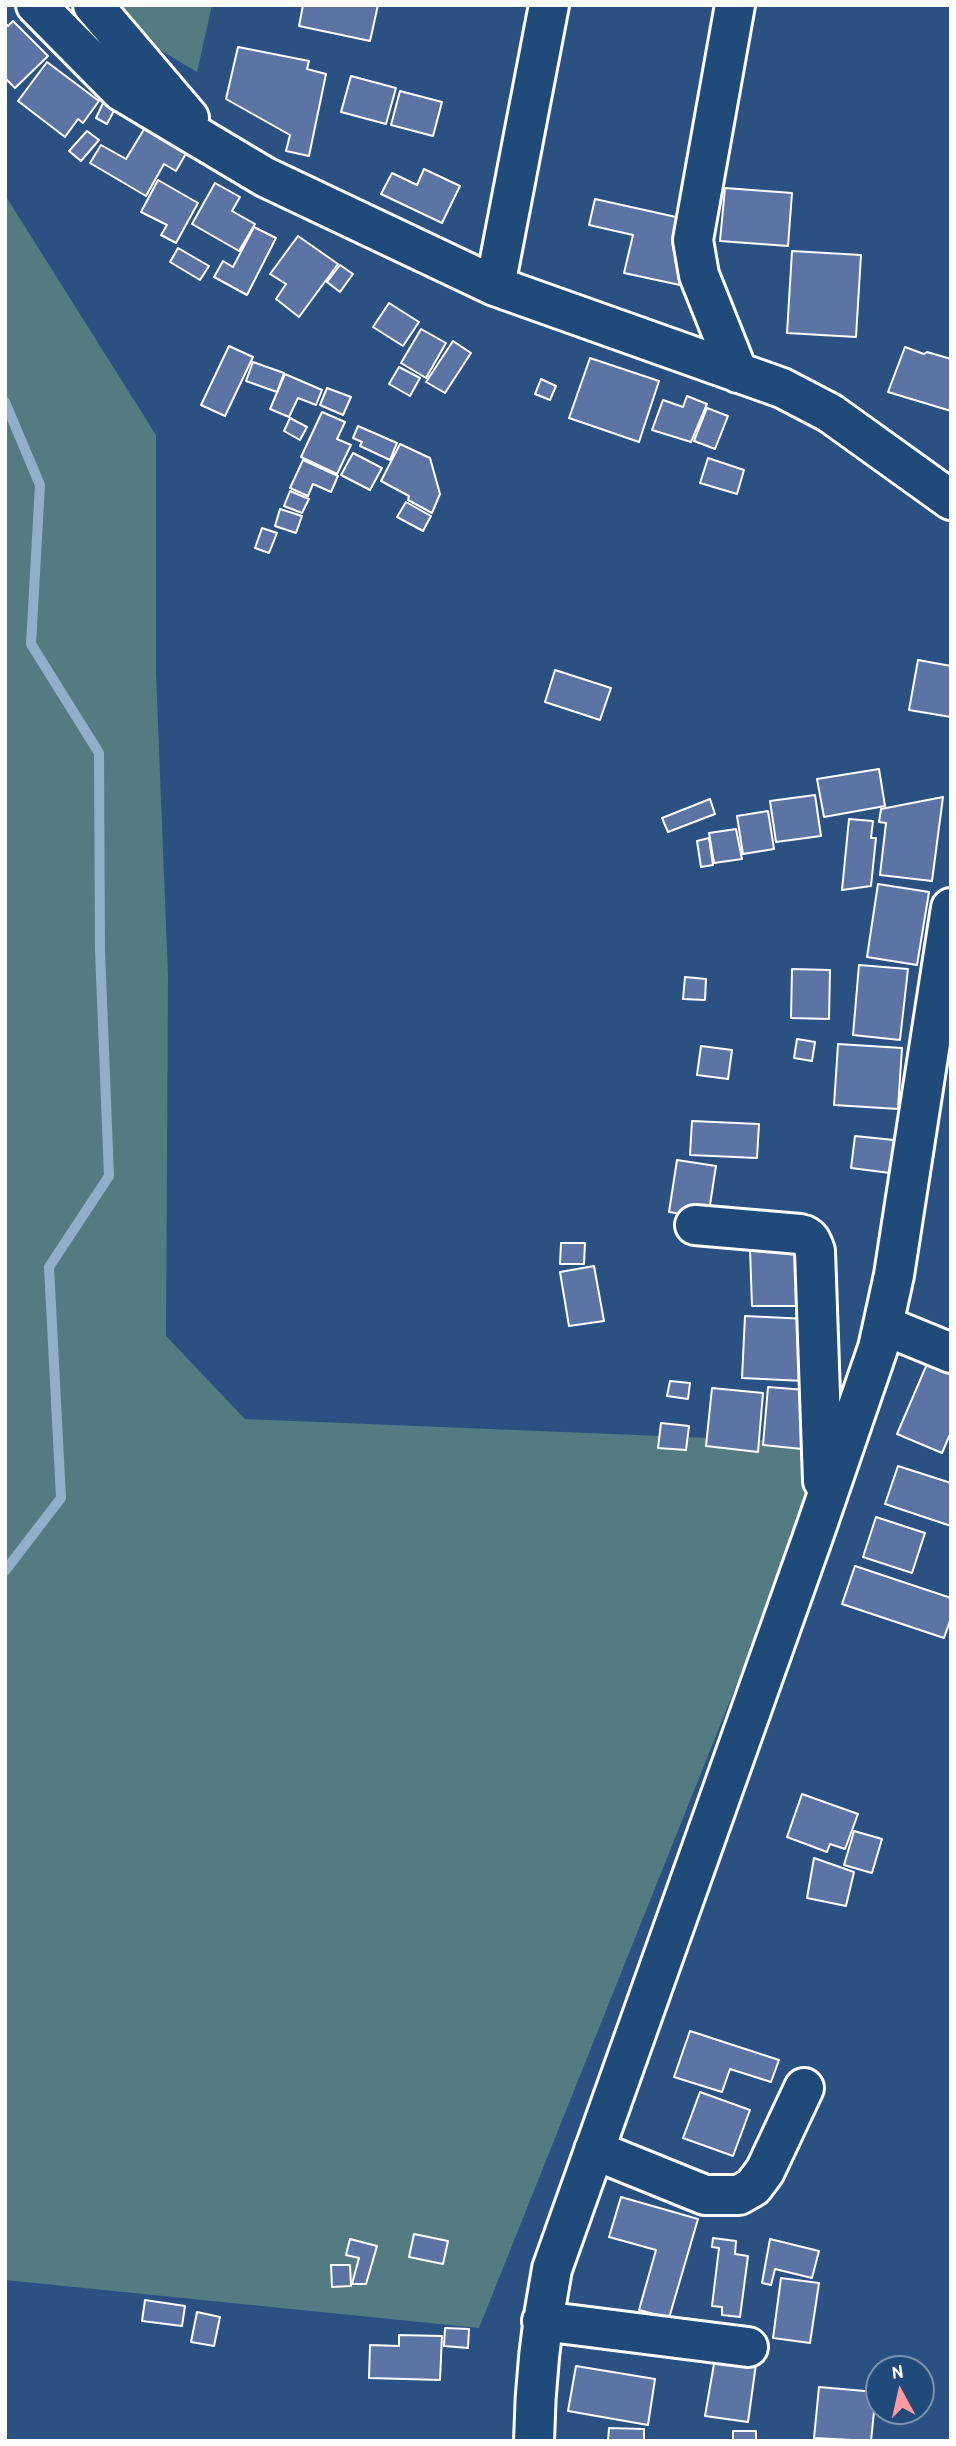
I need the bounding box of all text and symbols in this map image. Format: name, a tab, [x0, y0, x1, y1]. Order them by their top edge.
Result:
north arrow	[865, 2355, 935, 2425]
text: N	[891, 2358, 904, 2385]

